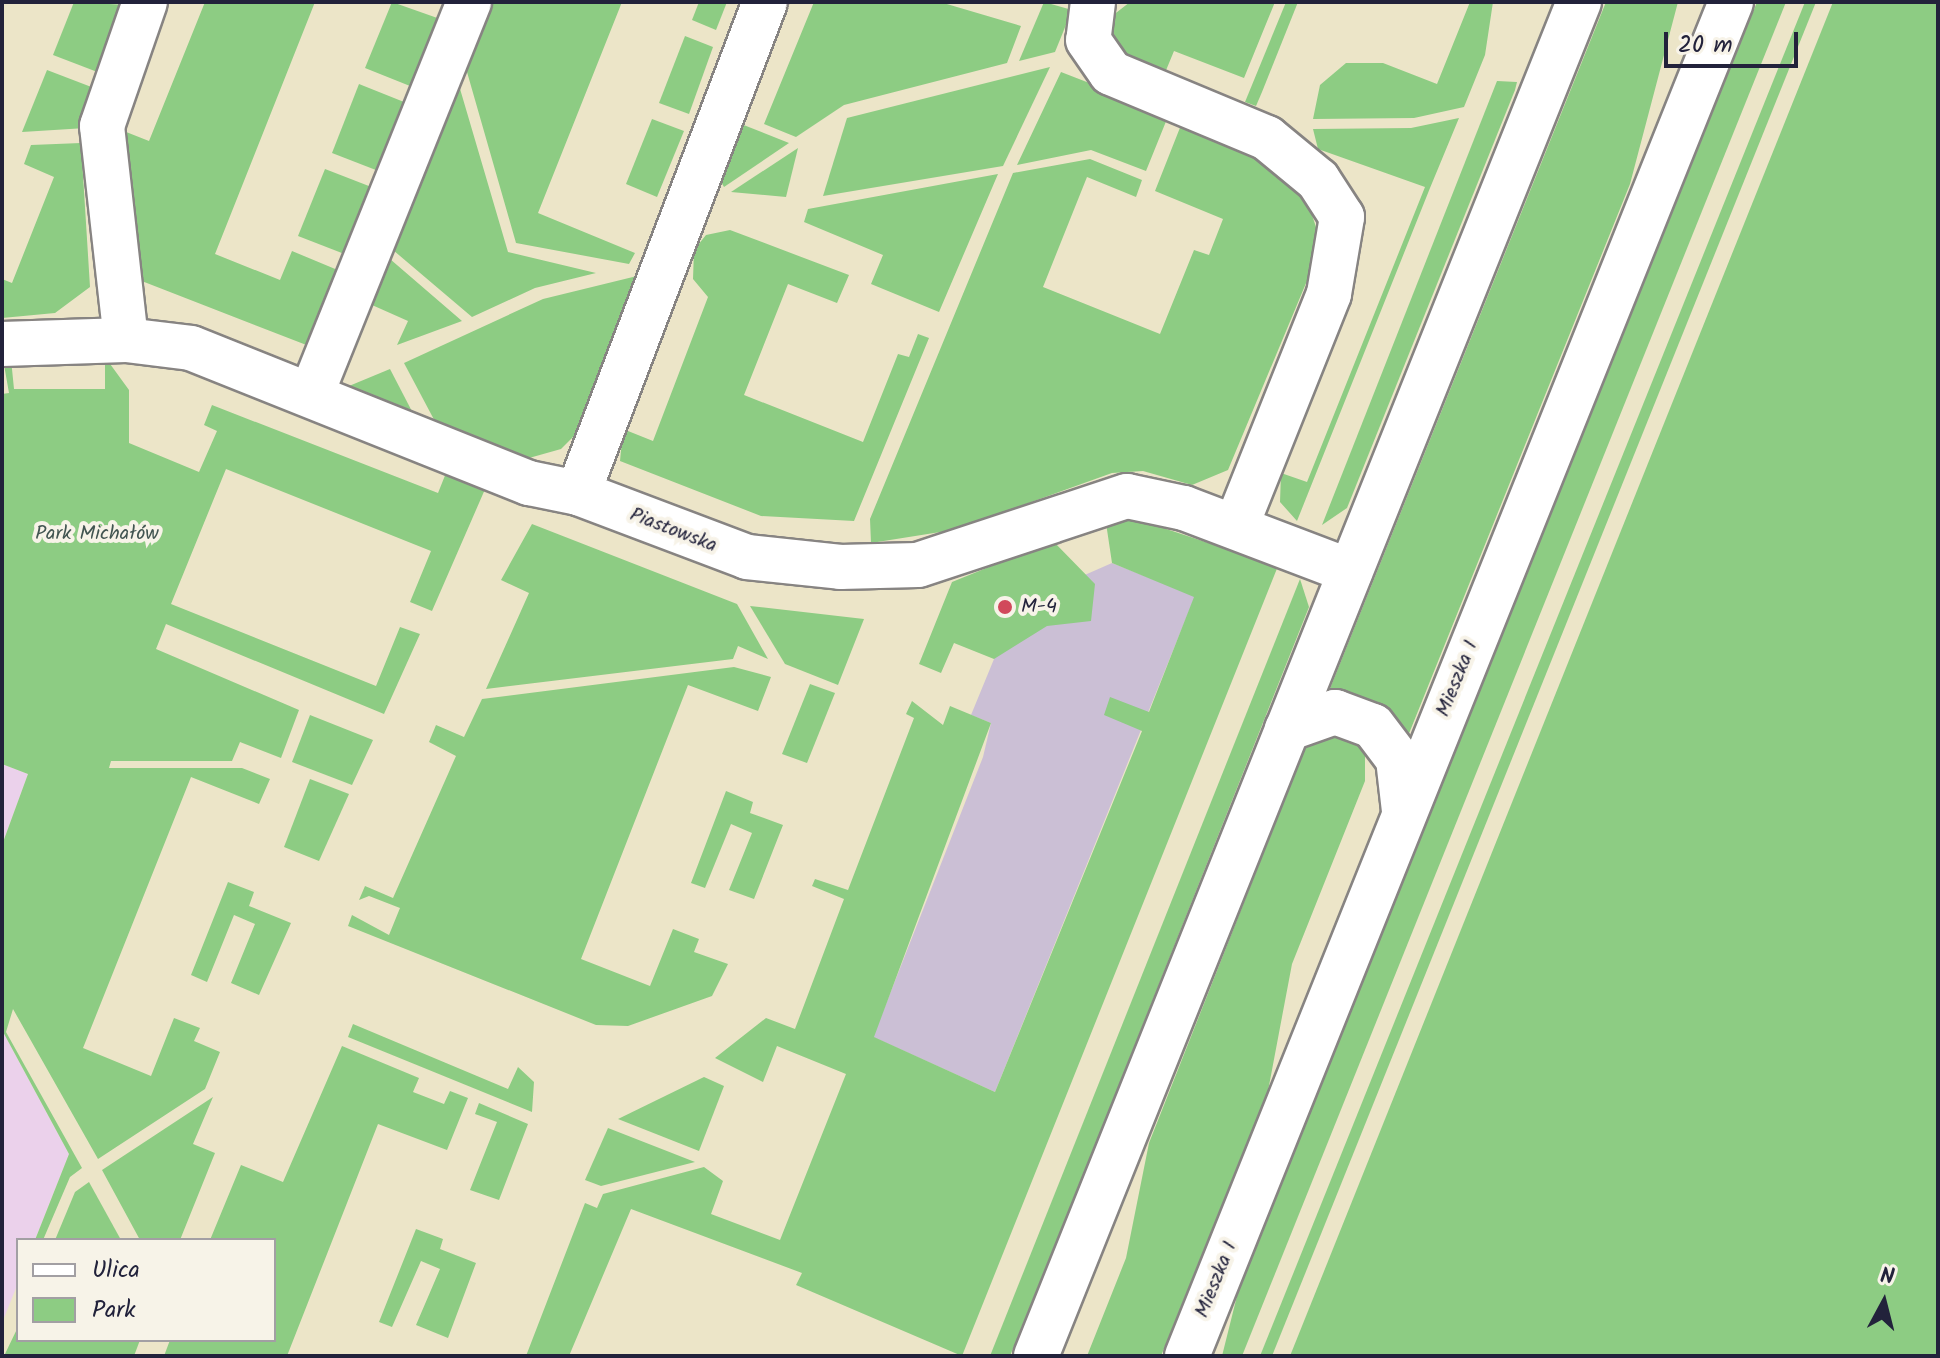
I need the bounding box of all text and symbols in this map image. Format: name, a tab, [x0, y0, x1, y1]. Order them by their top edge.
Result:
scale bar	[1668, 16, 1802, 66]
text: 20 m	[1678, 26, 1733, 65]
street label: Piastowska	[626, 503, 720, 559]
park label: Park Michałów	[35, 522, 159, 546]
place label: M-4	[1021, 595, 1057, 619]
marker: M-4	[996, 598, 1014, 616]
street label: Mieszka I	[1432, 637, 1484, 721]
legend	[16, 1238, 276, 1342]
street label: Mieszka I	[1191, 1238, 1243, 1322]
text: Ulica	[92, 1251, 140, 1290]
text: N	[1878, 1259, 1896, 1296]
north arrow	[1844, 1262, 1924, 1342]
text: Park	[92, 1291, 136, 1330]

